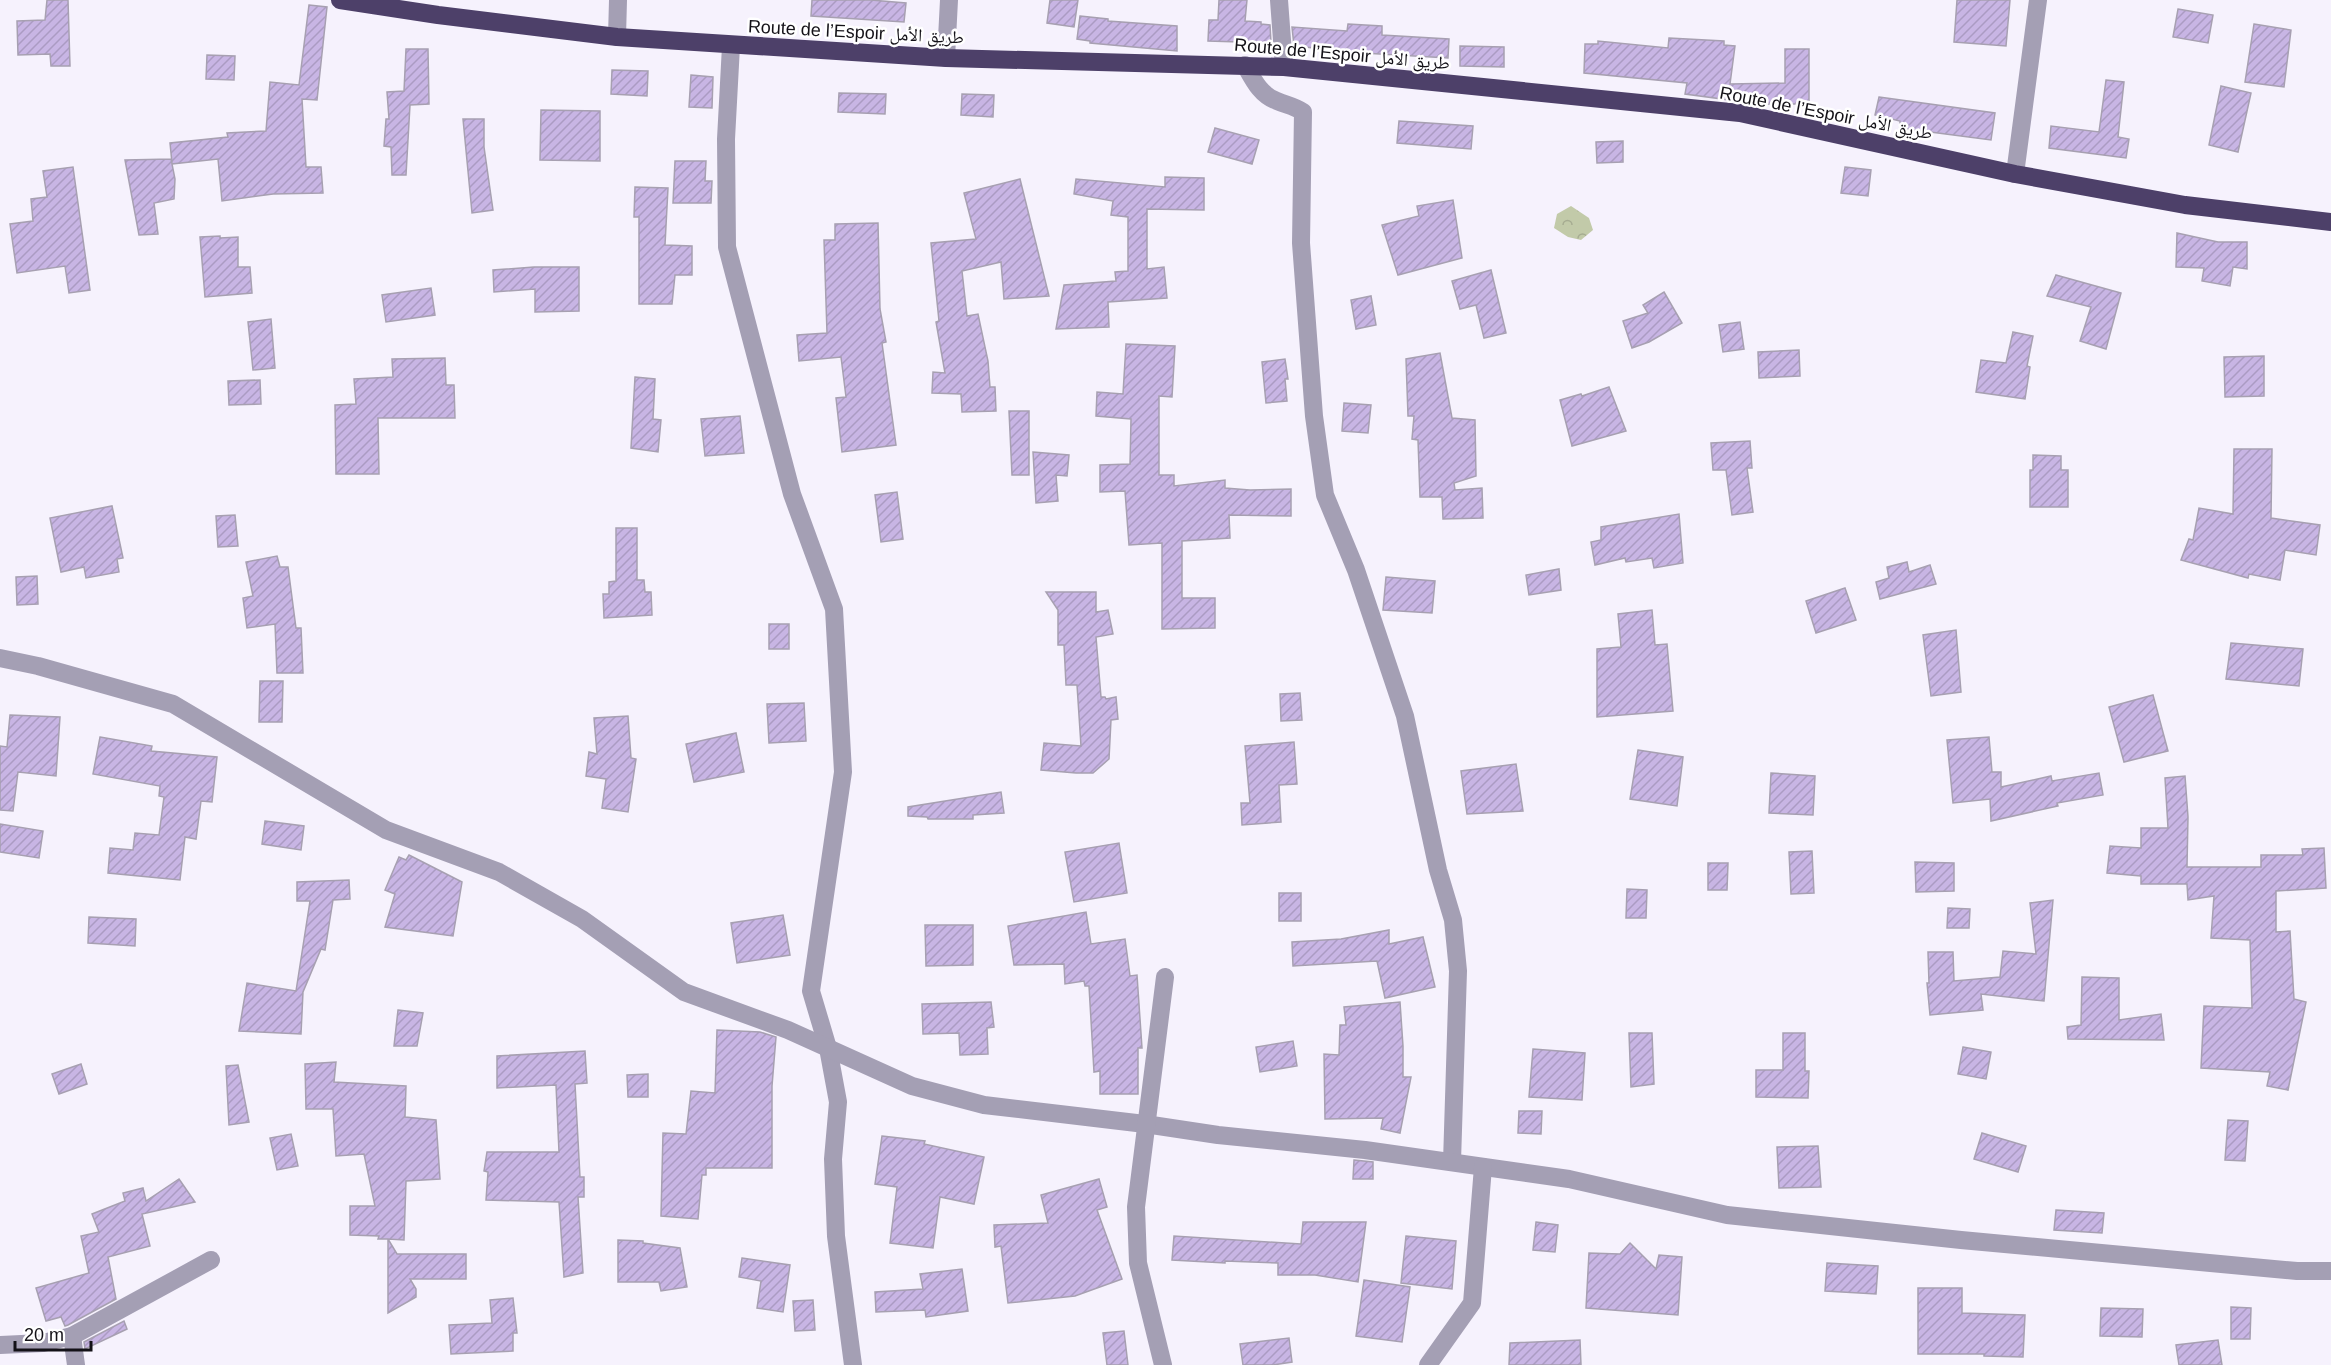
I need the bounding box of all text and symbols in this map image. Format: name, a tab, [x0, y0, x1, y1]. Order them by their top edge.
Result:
street label: Route de l’Espoir طريق الأمل	[747, 16, 965, 49]
street label: Route de l’Espoir طريق الأمل	[1233, 35, 1451, 74]
street label: Route de l’Espoir طريق الأمل	[1718, 83, 1934, 144]
scale bar	[15, 1314, 92, 1352]
text: 20 m	[24, 1325, 64, 1345]

